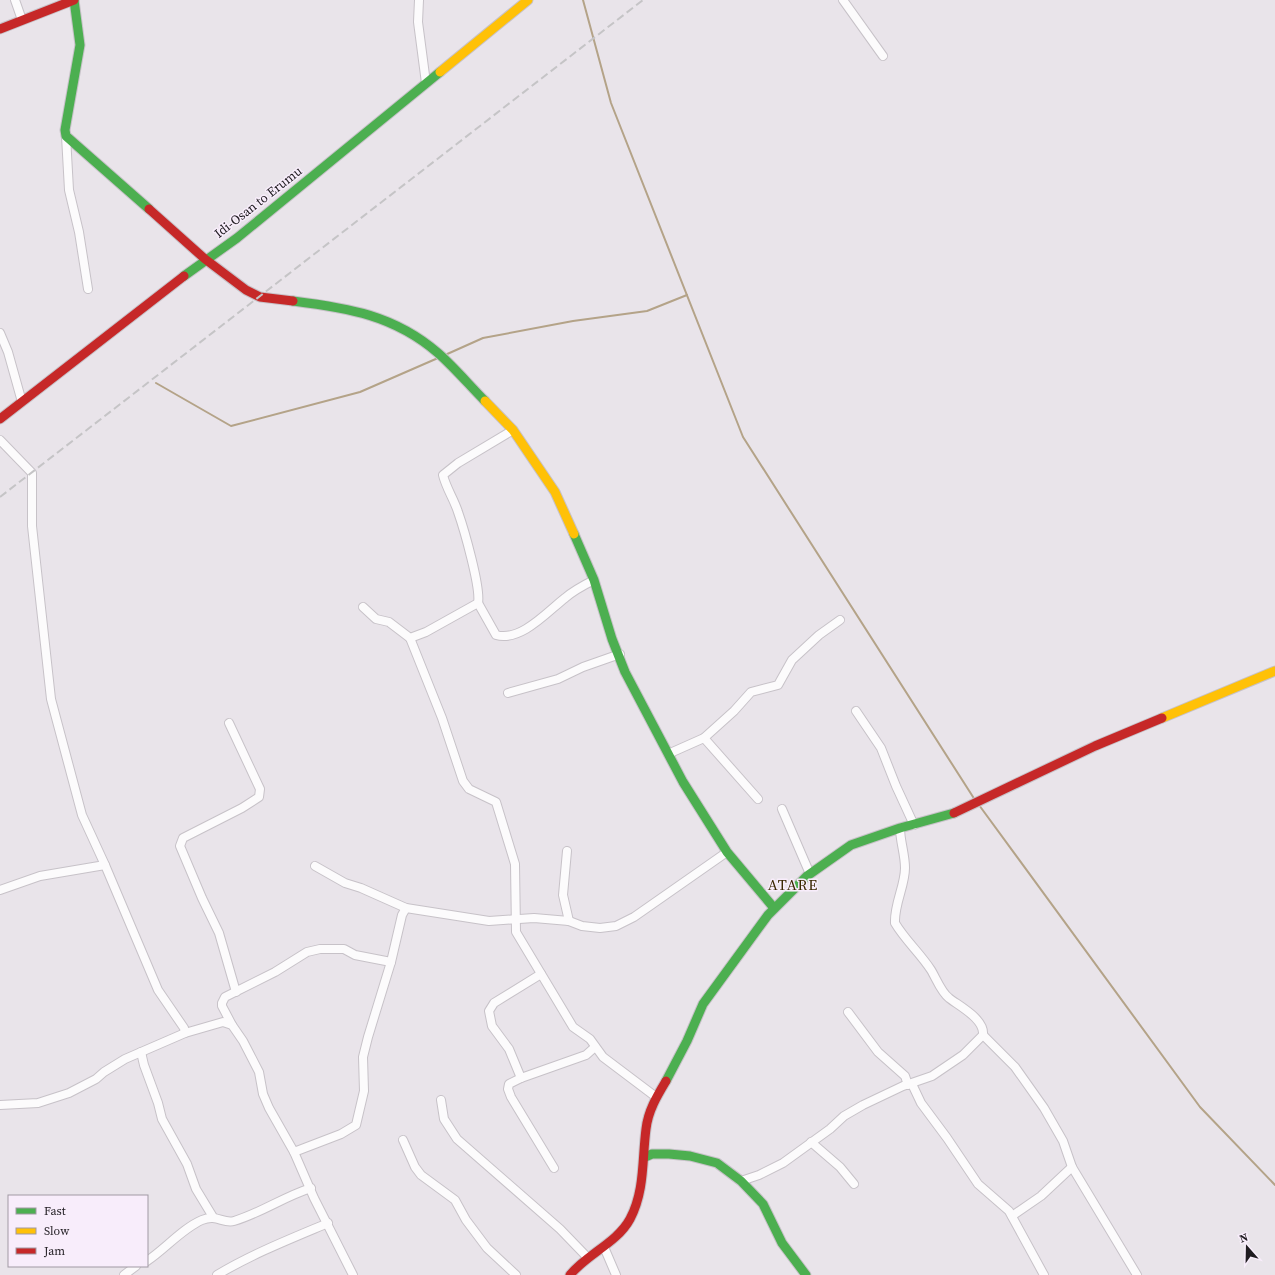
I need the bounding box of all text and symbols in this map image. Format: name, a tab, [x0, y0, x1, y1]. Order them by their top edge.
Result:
street label: Idi-Osan to Erumu	[211, 162, 306, 242]
district label: ATARE	[768, 874, 818, 895]
legend	[8, 1195, 148, 1267]
text: Fast	[44, 1203, 66, 1219]
text: Slow	[44, 1223, 70, 1239]
north arrow	[1227, 1227, 1267, 1267]
text: N	[1237, 1230, 1250, 1246]
text: Jam	[43, 1243, 65, 1259]

